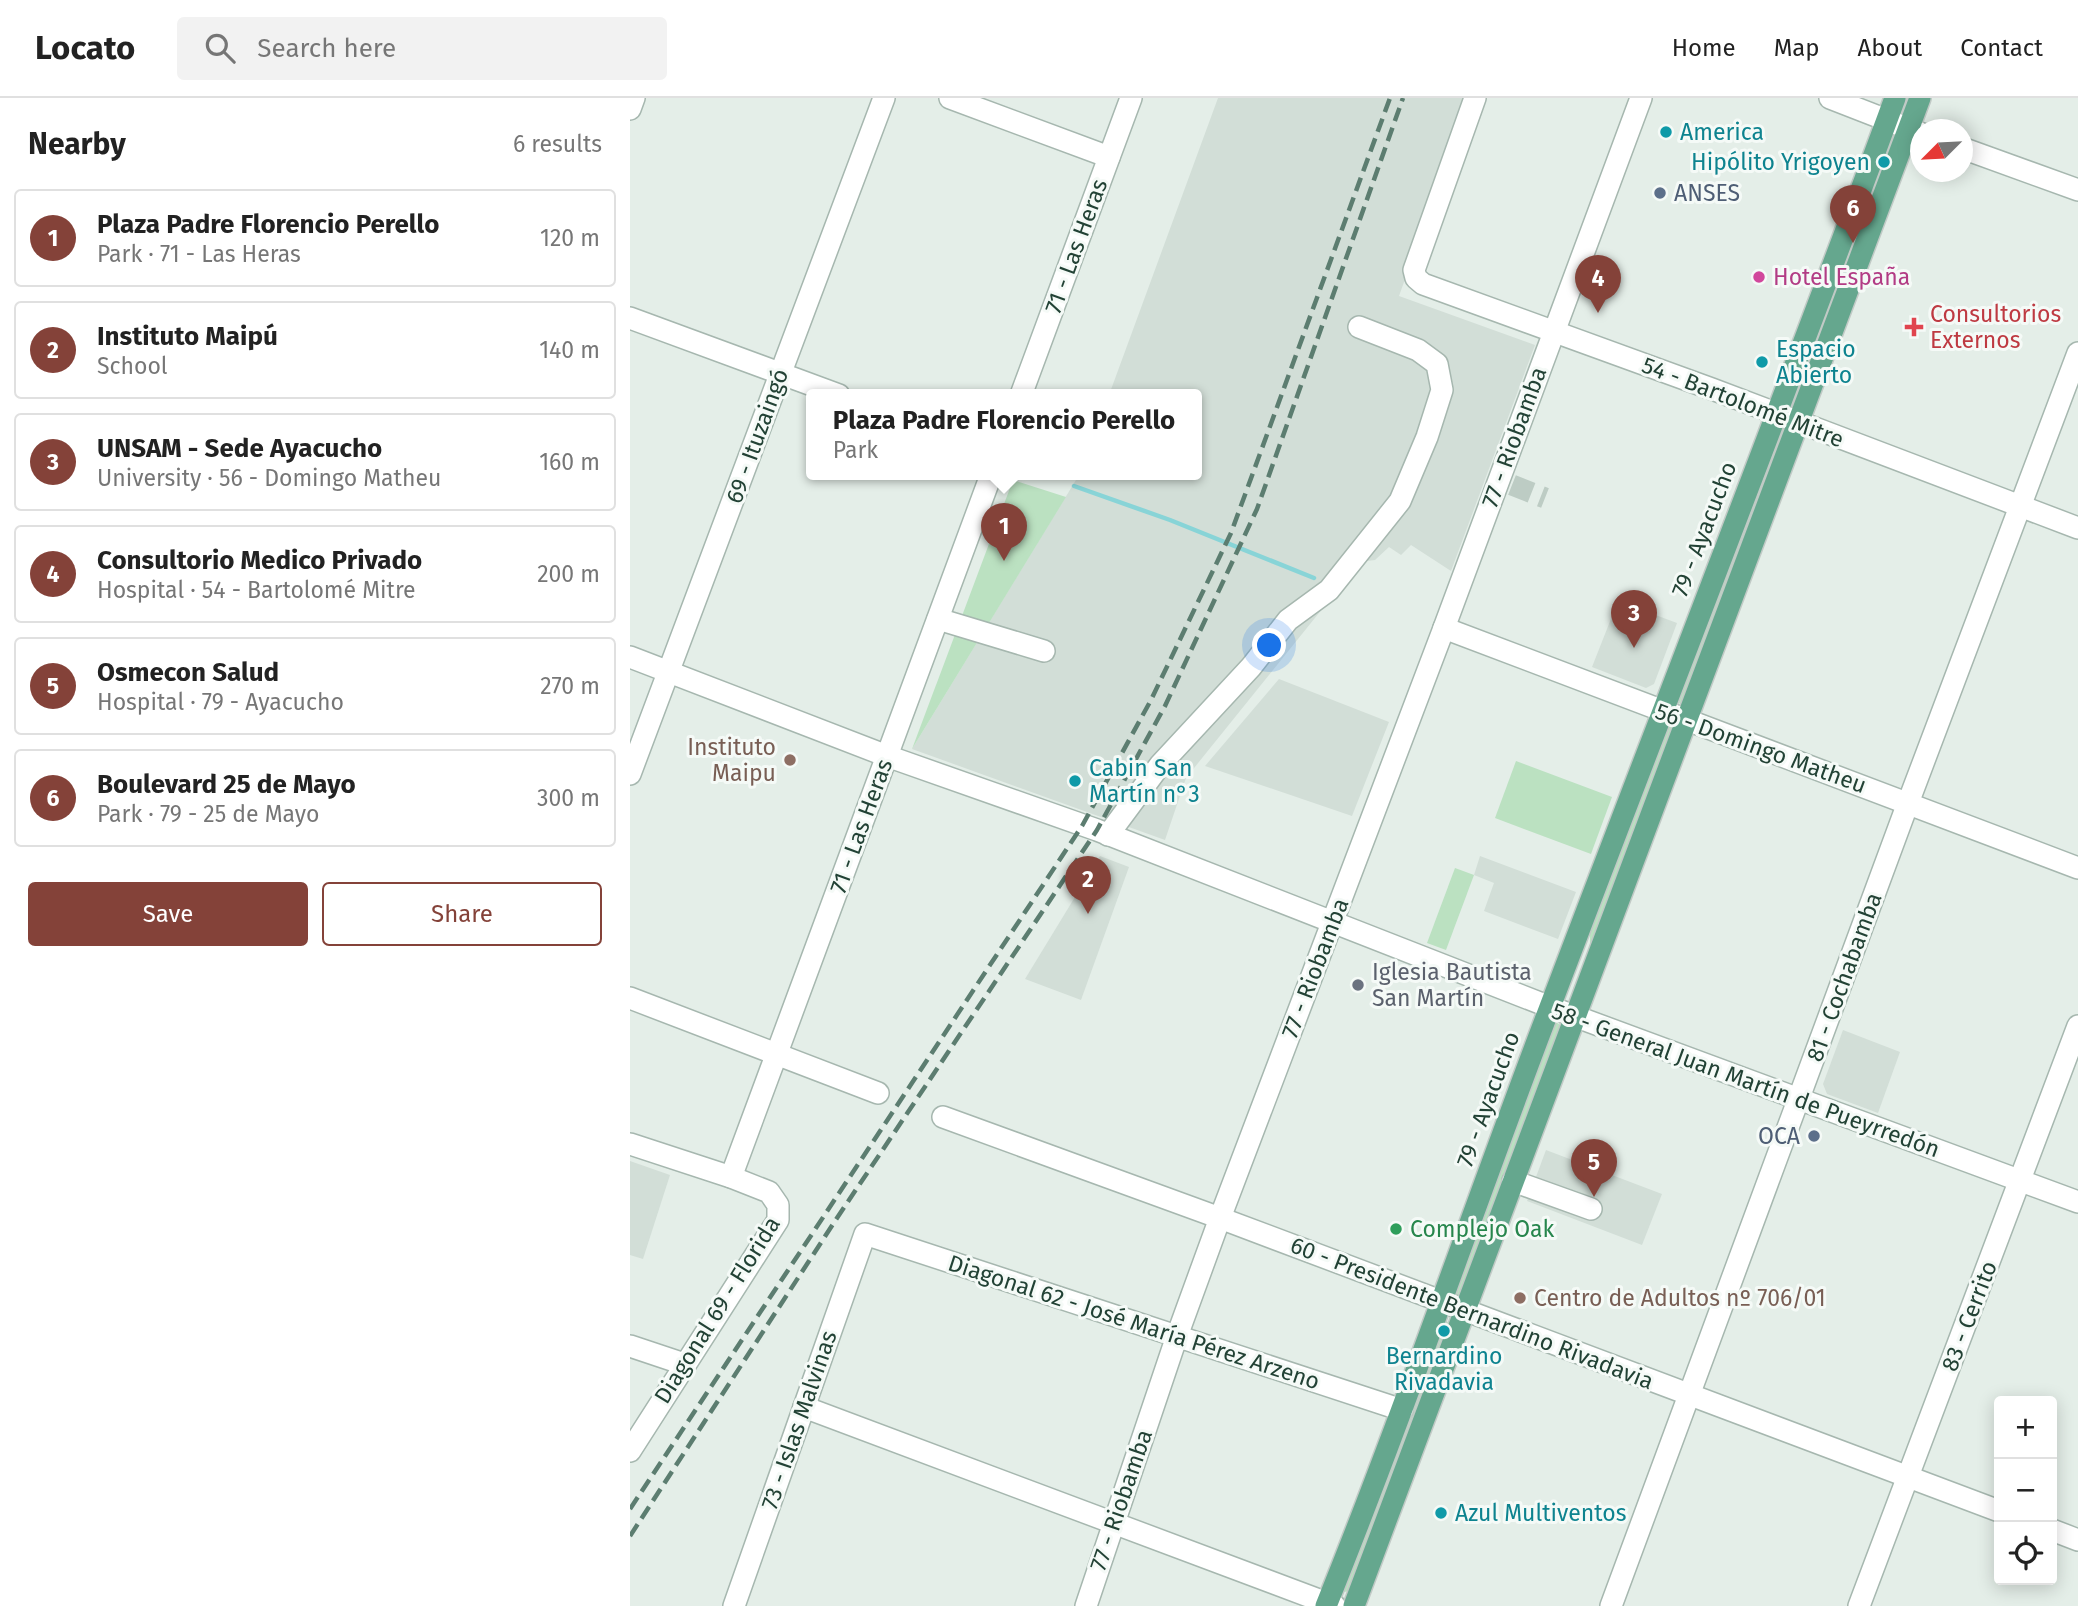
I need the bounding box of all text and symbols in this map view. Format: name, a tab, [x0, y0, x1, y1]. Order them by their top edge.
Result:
search box	[177, 17, 667, 80]
text: Locato	[35, 28, 135, 68]
icon: search	[201, 29, 239, 67]
text: Search here	[257, 33, 396, 64]
text: Home	[1672, 34, 1736, 62]
text: Map	[1774, 34, 1820, 62]
text: About	[1858, 34, 1922, 62]
text: Contact	[1960, 34, 2043, 62]
place label: America	[1680, 118, 1764, 146]
north arrow	[1910, 119, 1973, 182]
marker: America	[1658, 124, 1674, 140]
text: Nearby	[28, 126, 126, 162]
text: 6 results	[513, 130, 602, 158]
place label: Hipólito Yrigoyen	[1691, 148, 1870, 176]
marker: Hipólito Yrigoyen	[1876, 154, 1892, 170]
street label: 71 - Las Heras	[1039, 175, 1113, 317]
place label: ANSES	[1674, 179, 1740, 207]
marker: ANSES	[1652, 185, 1668, 201]
pin: 6	[1830, 185, 1876, 243]
text: Plaza Padre Florencio Perello	[97, 209, 439, 240]
text: 1	[48, 224, 58, 252]
text: 120 m	[540, 224, 600, 252]
text: Park · 71 - Las Heras	[97, 240, 301, 268]
pin: 4	[1575, 255, 1621, 313]
place label: Hotel España	[1773, 263, 1910, 291]
marker: Hotel España	[1751, 269, 1767, 285]
place label: Consultorios Externos	[1930, 300, 2061, 354]
marker: Consultorios Externos	[1904, 317, 1924, 337]
text: Instituto Maipú	[97, 321, 278, 352]
place label: Espacio Abierto	[1776, 335, 1856, 389]
text: 2	[47, 336, 59, 364]
text: 140 m	[539, 336, 600, 364]
street label: 54 - Bartolomé Mitre	[1638, 351, 1848, 453]
text: School	[97, 352, 168, 380]
marker: Espacio Abierto	[1754, 354, 1770, 370]
street label: 77 - Riobamba	[1476, 363, 1552, 511]
street label: 69 - Ituzaingó	[720, 365, 794, 507]
popup	[806, 389, 1202, 480]
text: Plaza Padre Florencio Perello	[833, 405, 1175, 436]
text: UNSAM - Sede Ayacucho	[97, 433, 382, 464]
text: Park	[833, 436, 878, 464]
text: 3	[47, 448, 59, 476]
text: 160 m	[539, 448, 600, 476]
street label: 79 - Ayacucho	[1665, 458, 1743, 600]
text: University · 56 - Domingo Matheu	[97, 464, 441, 492]
pin: 1	[981, 503, 1027, 561]
text: Consultorio Medico Privado	[97, 545, 422, 576]
text: 4	[47, 560, 60, 588]
text: 200 m	[537, 560, 600, 588]
text: Hospital · 54 - Bartolomé Mitre	[97, 576, 416, 604]
pin: 3	[1611, 590, 1657, 648]
your location	[1252, 628, 1286, 662]
text: Osmecon Salud	[97, 657, 279, 688]
text: 5	[47, 672, 59, 700]
text: 270 m	[540, 672, 600, 700]
text: Hospital · 79 - Ayacucho	[97, 688, 344, 716]
street label: 56 - Domingo Matheu	[1652, 697, 1870, 799]
place label: Instituto Maipu	[687, 733, 776, 787]
marker: Instituto Maipu	[782, 752, 798, 768]
place label: Cabin San Martín n°3	[1089, 754, 1200, 808]
street label: 71 - Las Heras	[824, 755, 898, 897]
text: Boulevard 25 de Mayo	[97, 769, 356, 800]
marker: Cabin San Martín n°3	[1067, 773, 1083, 789]
text: 6	[47, 784, 59, 812]
text: 300 m	[537, 784, 600, 812]
text: Park · 79 - 25 de Mayo	[97, 800, 319, 828]
pin: 2	[1065, 856, 1111, 914]
button: Save	[28, 882, 308, 946]
button: Share	[322, 882, 602, 946]
street label: 81 - Cochabamba	[1800, 889, 1888, 1065]
street label: 77 - Riobamba	[1276, 894, 1354, 1042]
place label: Iglesia Bautista San Martín	[1372, 958, 1532, 1012]
marker: Iglesia Bautista San Martín	[1350, 977, 1366, 993]
street label: 58 - General Juan Martín de Pueyrredón	[1548, 997, 1944, 1163]
street label: 79 - Ayacucho	[1451, 1027, 1525, 1171]
place label: OCA	[1758, 1122, 1801, 1150]
marker: OCA	[1806, 1128, 1822, 1144]
pin: 5	[1571, 1139, 1617, 1197]
street label: Diagonal 69 - Florida	[648, 1211, 786, 1409]
place label: Complejo Oak	[1410, 1215, 1555, 1243]
marker: Complejo Oak	[1388, 1221, 1404, 1237]
street label: 60 - Presidente Bernardino Rivadavia	[1287, 1231, 1657, 1395]
street label: Diagonal 62 - José María Pérez Arzeno	[945, 1249, 1323, 1395]
street label: 83 - Cerrito	[1935, 1257, 2003, 1375]
place label: Centro de Adultos nº 706/01	[1534, 1284, 1826, 1312]
marker: Centro de Adultos nº 706/01	[1512, 1290, 1528, 1306]
marker: Bernardino Rivadavia	[1436, 1323, 1452, 1339]
street label: 73 - Islas Malvinas	[755, 1327, 843, 1513]
place label: Bernardino Rivadavia	[1386, 1342, 1502, 1396]
map controls	[1994, 1396, 2057, 1585]
button: +	[1994, 1396, 2057, 1459]
street label: 77 - Riobamba	[1084, 1426, 1158, 1574]
button: −	[1994, 1459, 2057, 1522]
place label: Azul Multiventos	[1455, 1499, 1626, 1527]
marker: Azul Multiventos	[1433, 1505, 1449, 1521]
button: locate	[1994, 1522, 2057, 1585]

